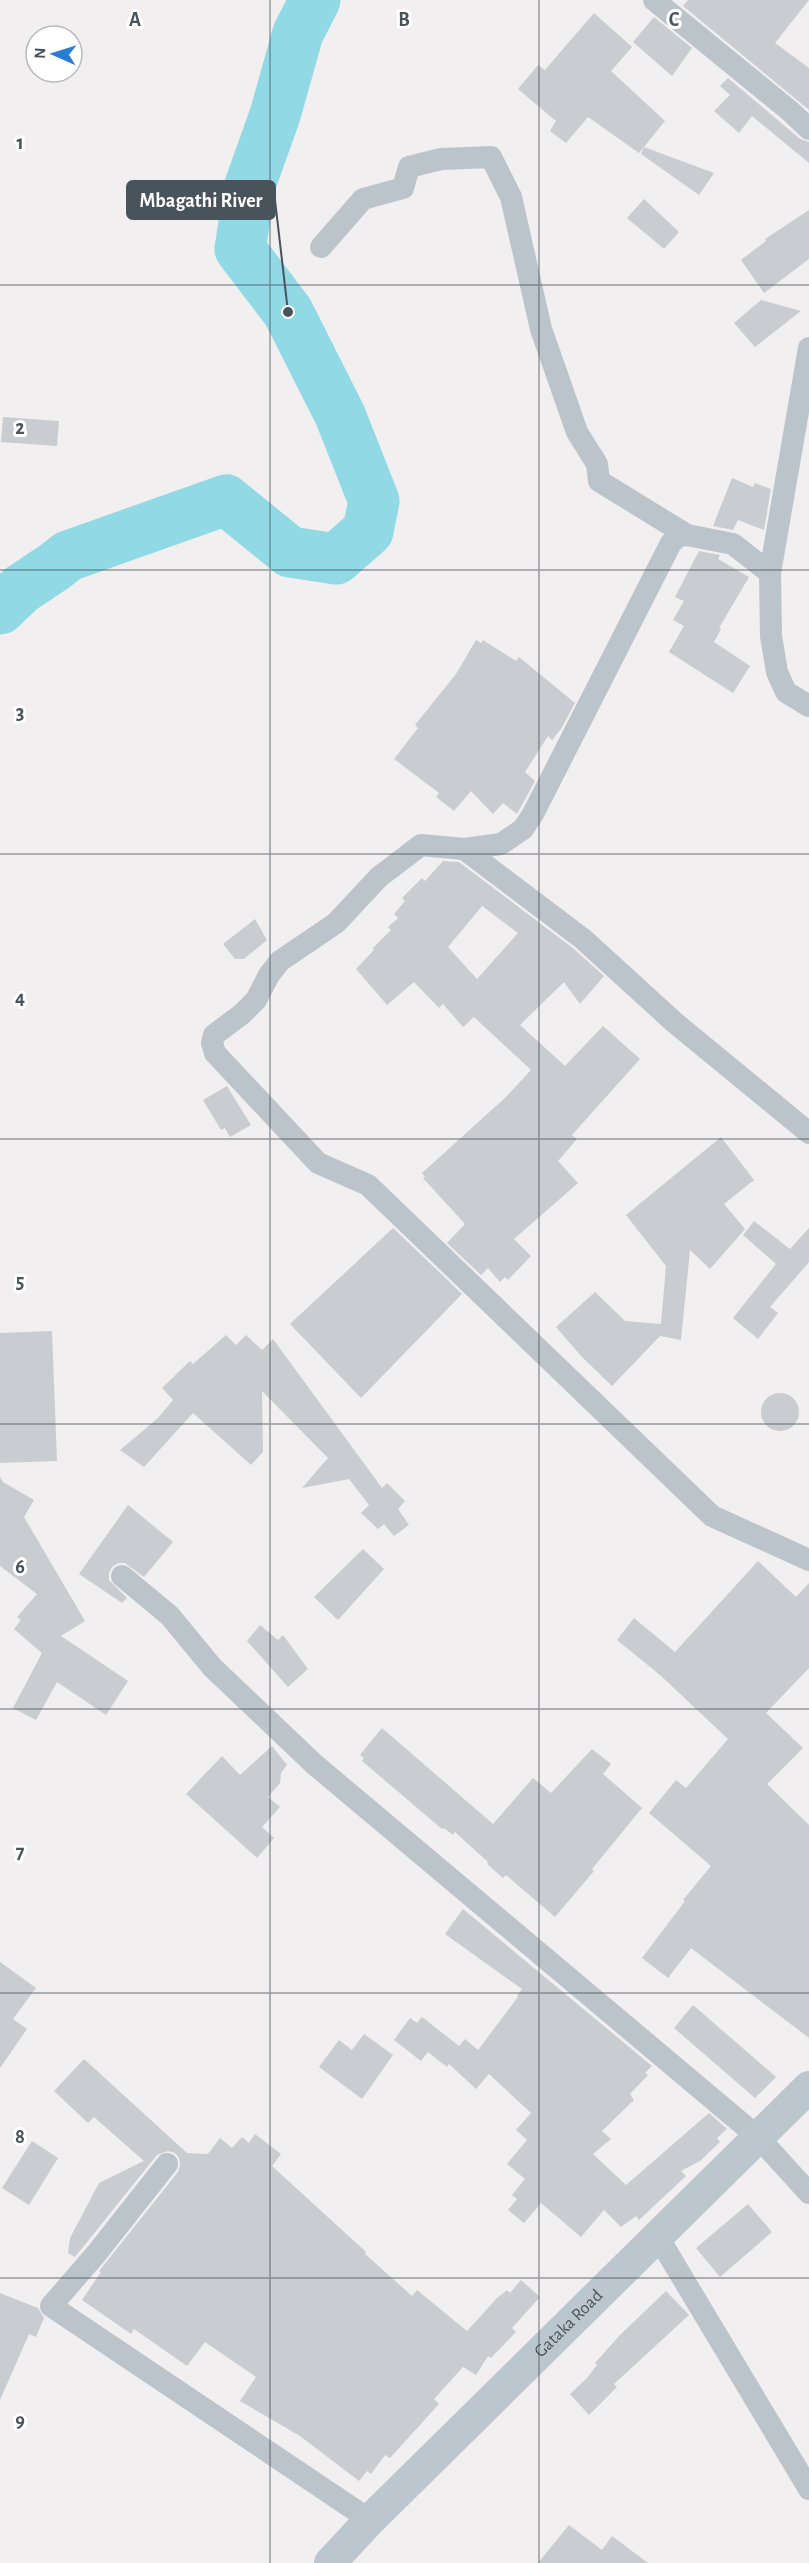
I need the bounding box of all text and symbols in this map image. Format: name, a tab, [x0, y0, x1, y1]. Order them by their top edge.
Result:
text: A	[129, 10, 141, 30]
text: B	[398, 10, 410, 30]
text: C	[669, 10, 680, 30]
north arrow	[24, 24, 84, 84]
text: N	[32, 47, 48, 59]
text: 1	[16, 133, 24, 153]
callout: Mbagathi River	[127, 181, 275, 219]
text: Mbagathi River	[139, 191, 263, 211]
text: 2	[15, 418, 25, 438]
text: 3	[16, 703, 24, 723]
text: 4	[15, 988, 25, 1008]
text: 5	[16, 1272, 24, 1292]
text: 6	[15, 1557, 25, 1577]
text: 7	[16, 1842, 25, 1862]
text: 8	[15, 2127, 25, 2147]
street label: Gataka Road	[531, 2287, 606, 2361]
text: 9	[15, 2411, 25, 2431]

